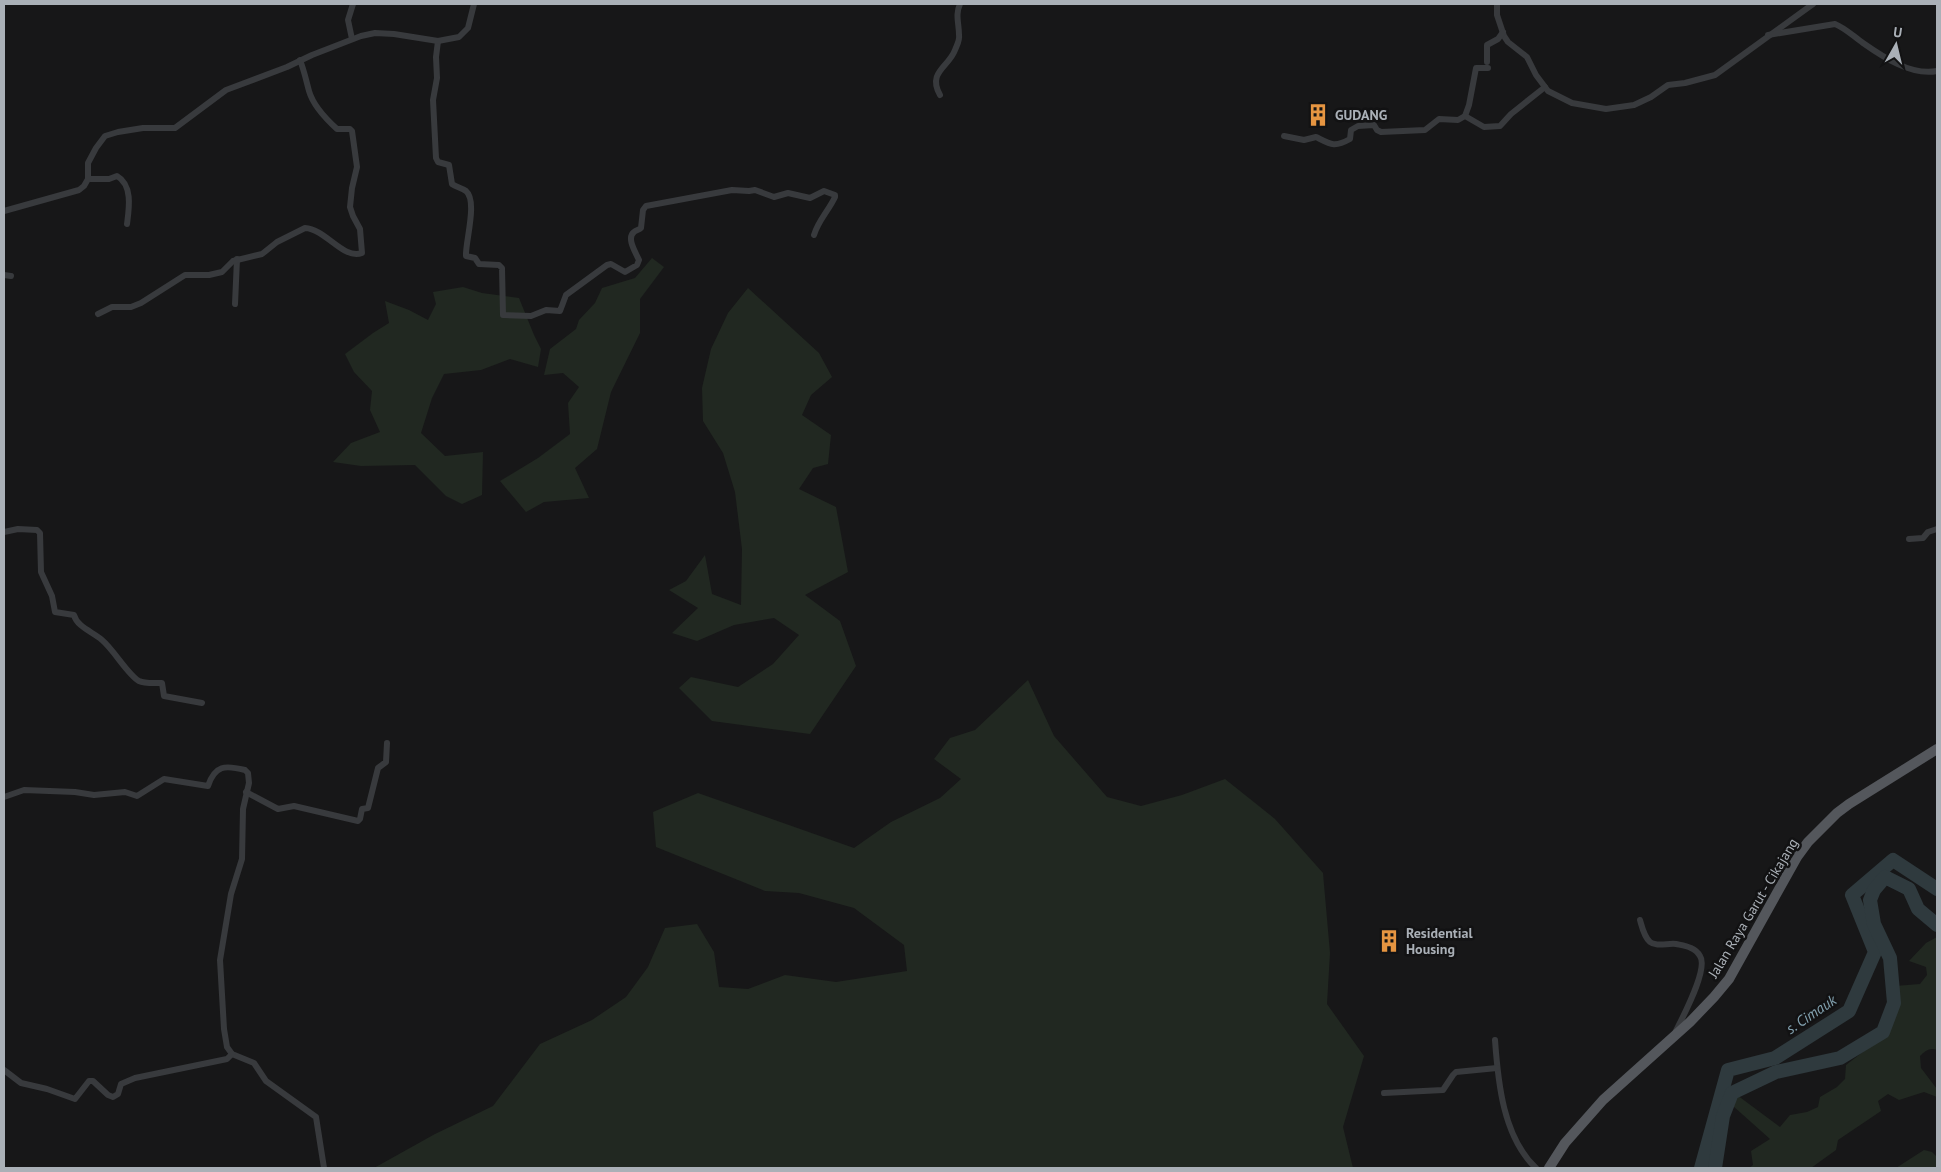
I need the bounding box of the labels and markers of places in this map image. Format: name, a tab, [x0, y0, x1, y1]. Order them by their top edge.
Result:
building icon: GUDANG	[1305, 102, 1331, 128]
place label: GUDANG	[1335, 106, 1387, 124]
place label: Residential Housing	[1406, 924, 1473, 958]
building icon: Residential Housing	[1376, 928, 1402, 954]

